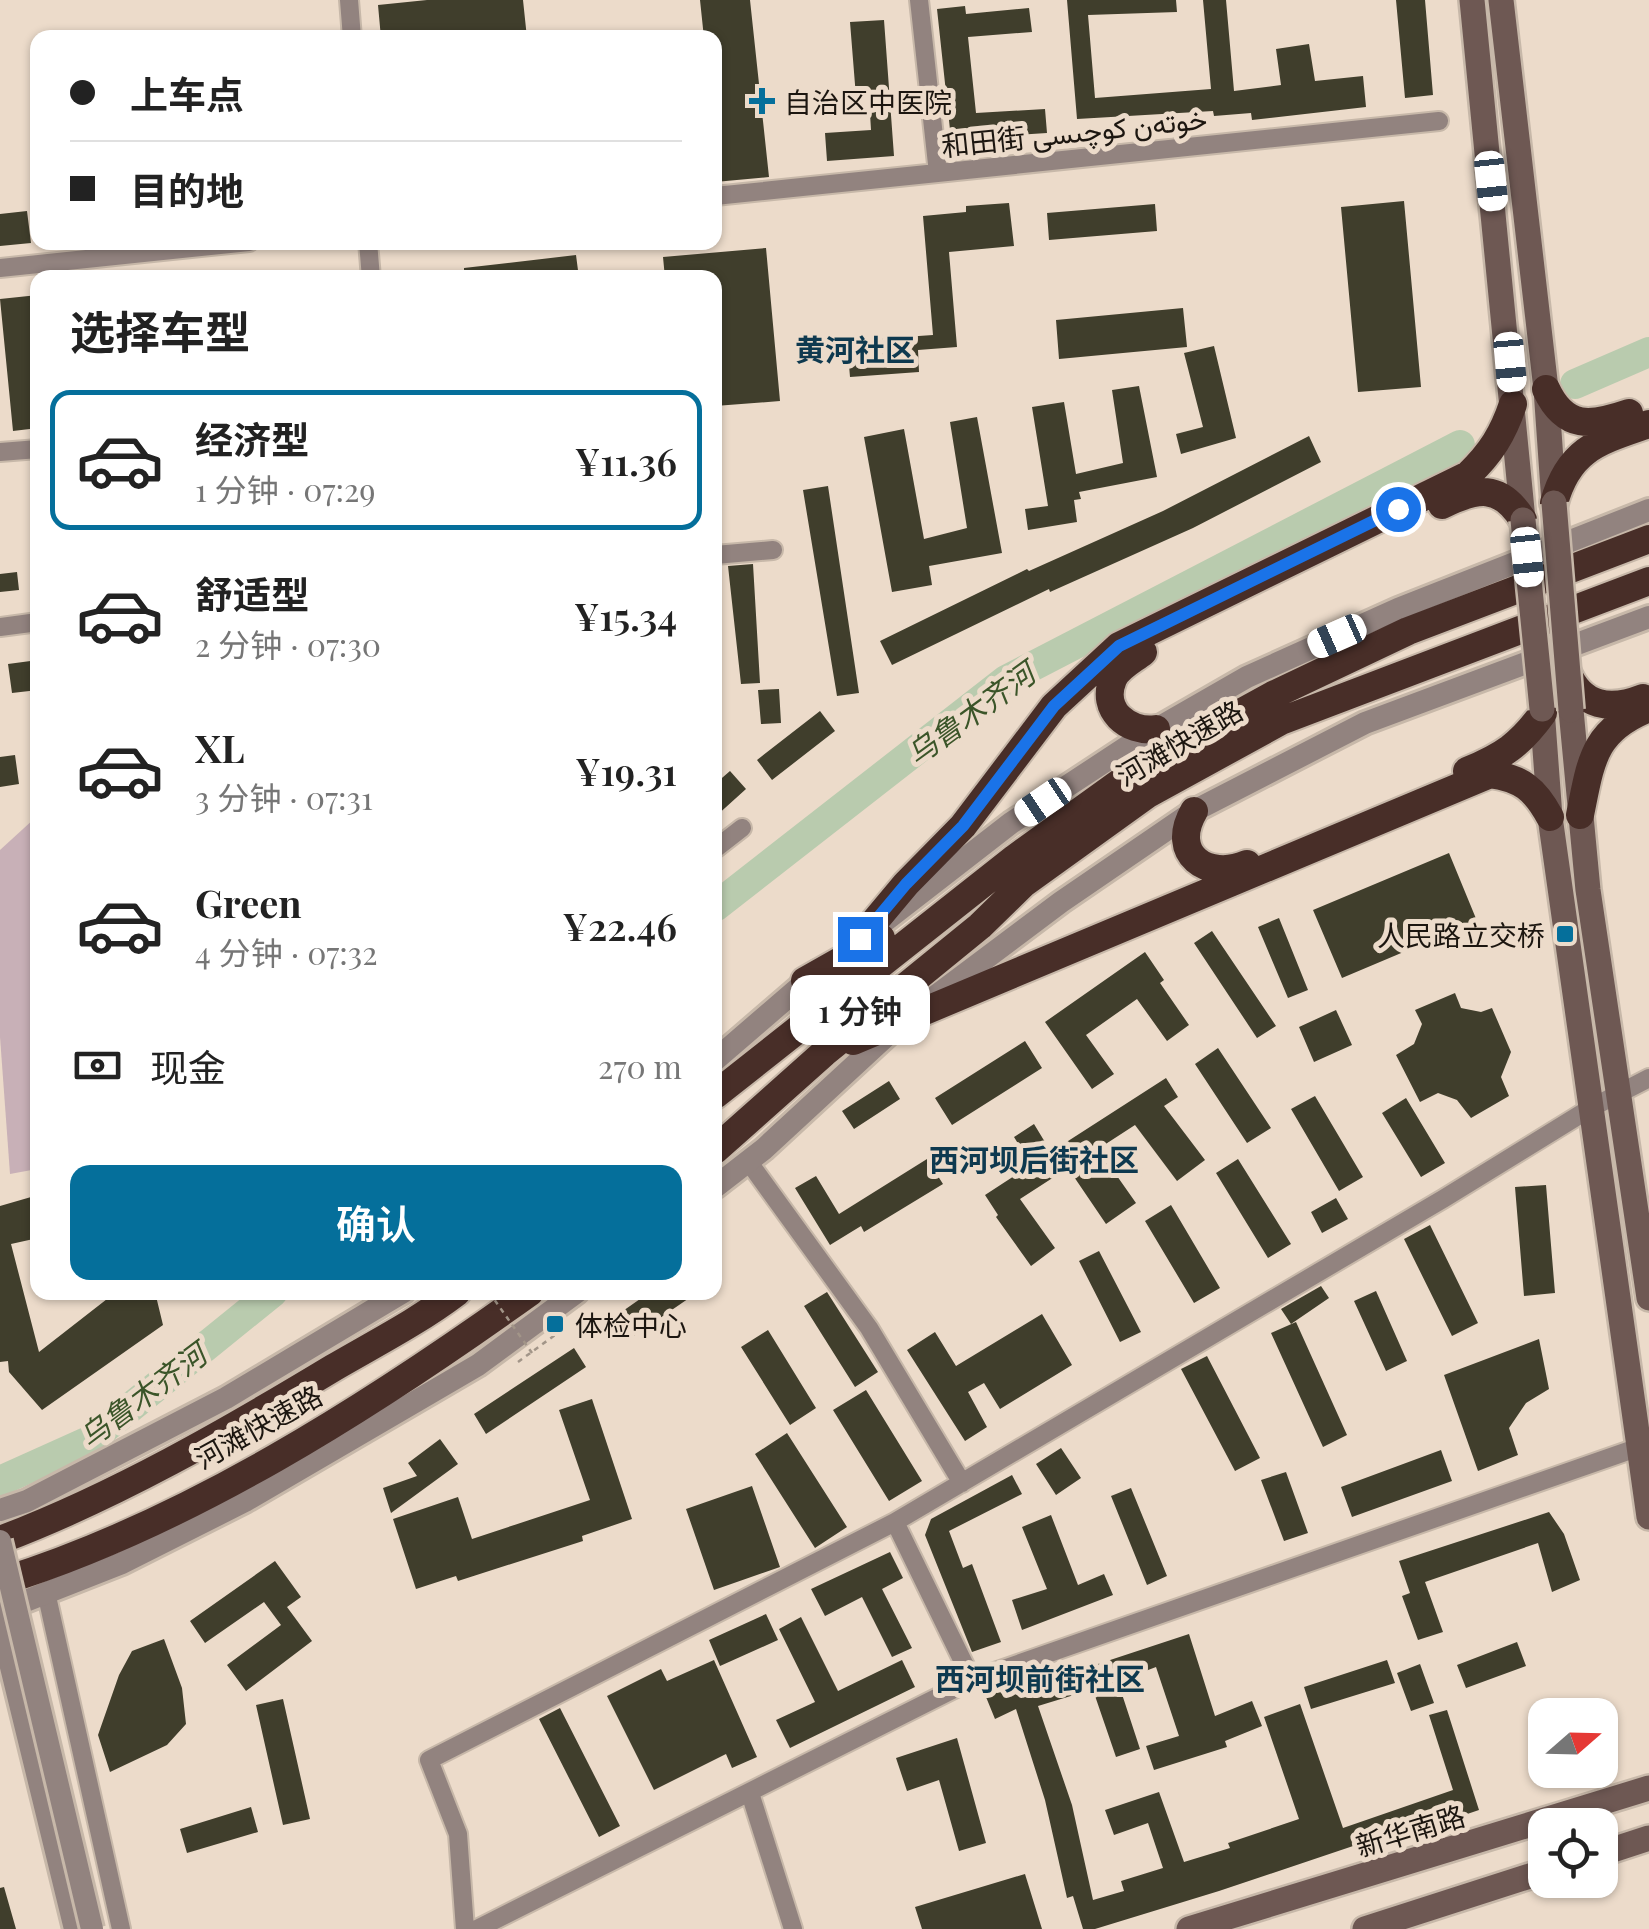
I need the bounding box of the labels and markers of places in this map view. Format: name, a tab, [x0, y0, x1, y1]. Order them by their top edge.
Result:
place label: 自治区中医院	[784, 83, 952, 120]
marker: 自治区中医院	[749, 88, 775, 114]
place label: 人民路立交桥	[1377, 916, 1545, 953]
marker: 人民路立交桥	[1554, 923, 1576, 945]
place label: 体检中心	[575, 1306, 687, 1343]
marker: 体检中心	[544, 1313, 566, 1335]

